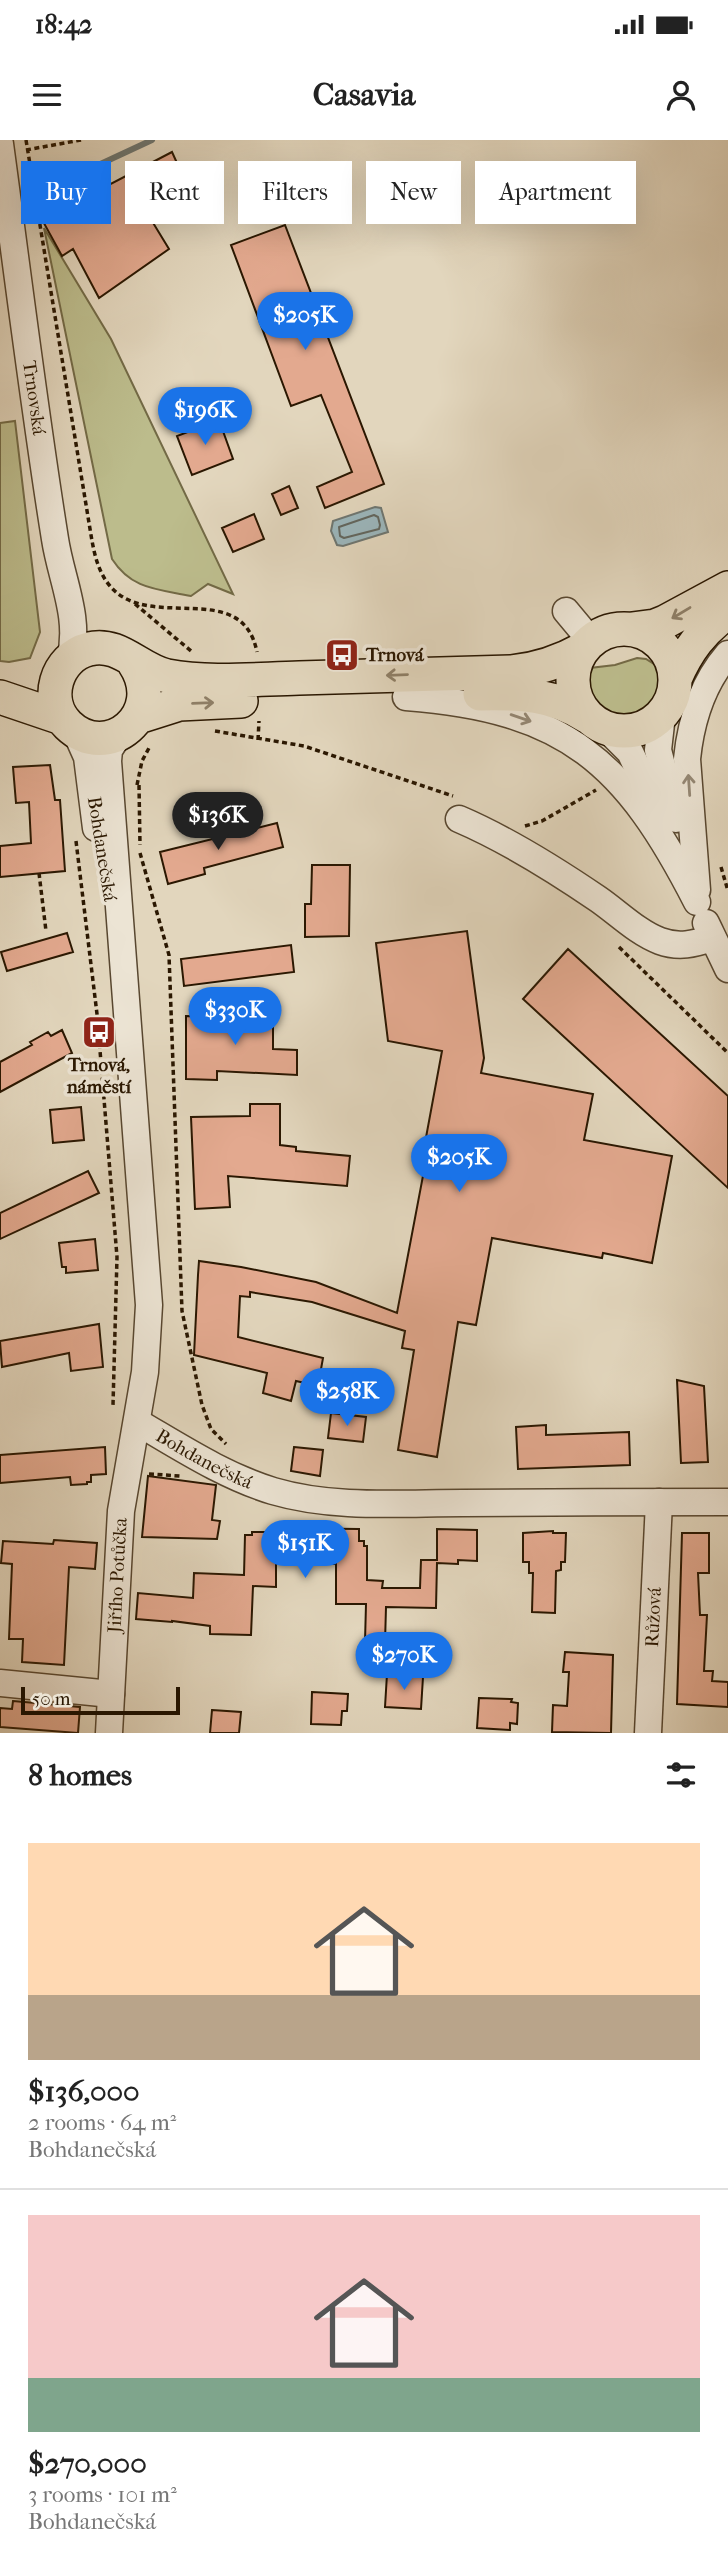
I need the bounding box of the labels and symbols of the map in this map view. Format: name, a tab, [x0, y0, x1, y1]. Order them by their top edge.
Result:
pin: $205K	[256, 292, 354, 352]
street label: Trnovská	[18, 359, 50, 437]
pin: $196K	[156, 387, 254, 447]
one-way arrow	[672, 606, 692, 620]
bus stop icon: Trnová	[323, 636, 361, 674]
place label: Trnová	[365, 644, 425, 666]
one-way arrow	[386, 668, 409, 682]
one-way arrow	[192, 696, 215, 709]
one-way arrow	[509, 713, 531, 725]
one-way arrow	[682, 774, 695, 797]
pin: $136K	[169, 792, 267, 852]
street label: Bohdanečská	[83, 795, 121, 903]
pin: $330K	[186, 988, 284, 1047]
bus stop icon: Trnová, náměstí	[80, 1013, 118, 1051]
place label: Trnová, náměstí	[66, 1054, 133, 1098]
pin: $205K	[410, 1135, 508, 1194]
pin: $258K	[298, 1368, 396, 1428]
street label: Bohdanečská	[152, 1425, 256, 1494]
street label: Jiřího Potůčka	[103, 1517, 132, 1635]
pin: $151K	[256, 1520, 354, 1580]
street label: Růžová	[641, 1586, 666, 1648]
pin: $270K	[355, 1632, 453, 1692]
scale bar	[21, 1684, 180, 1716]

